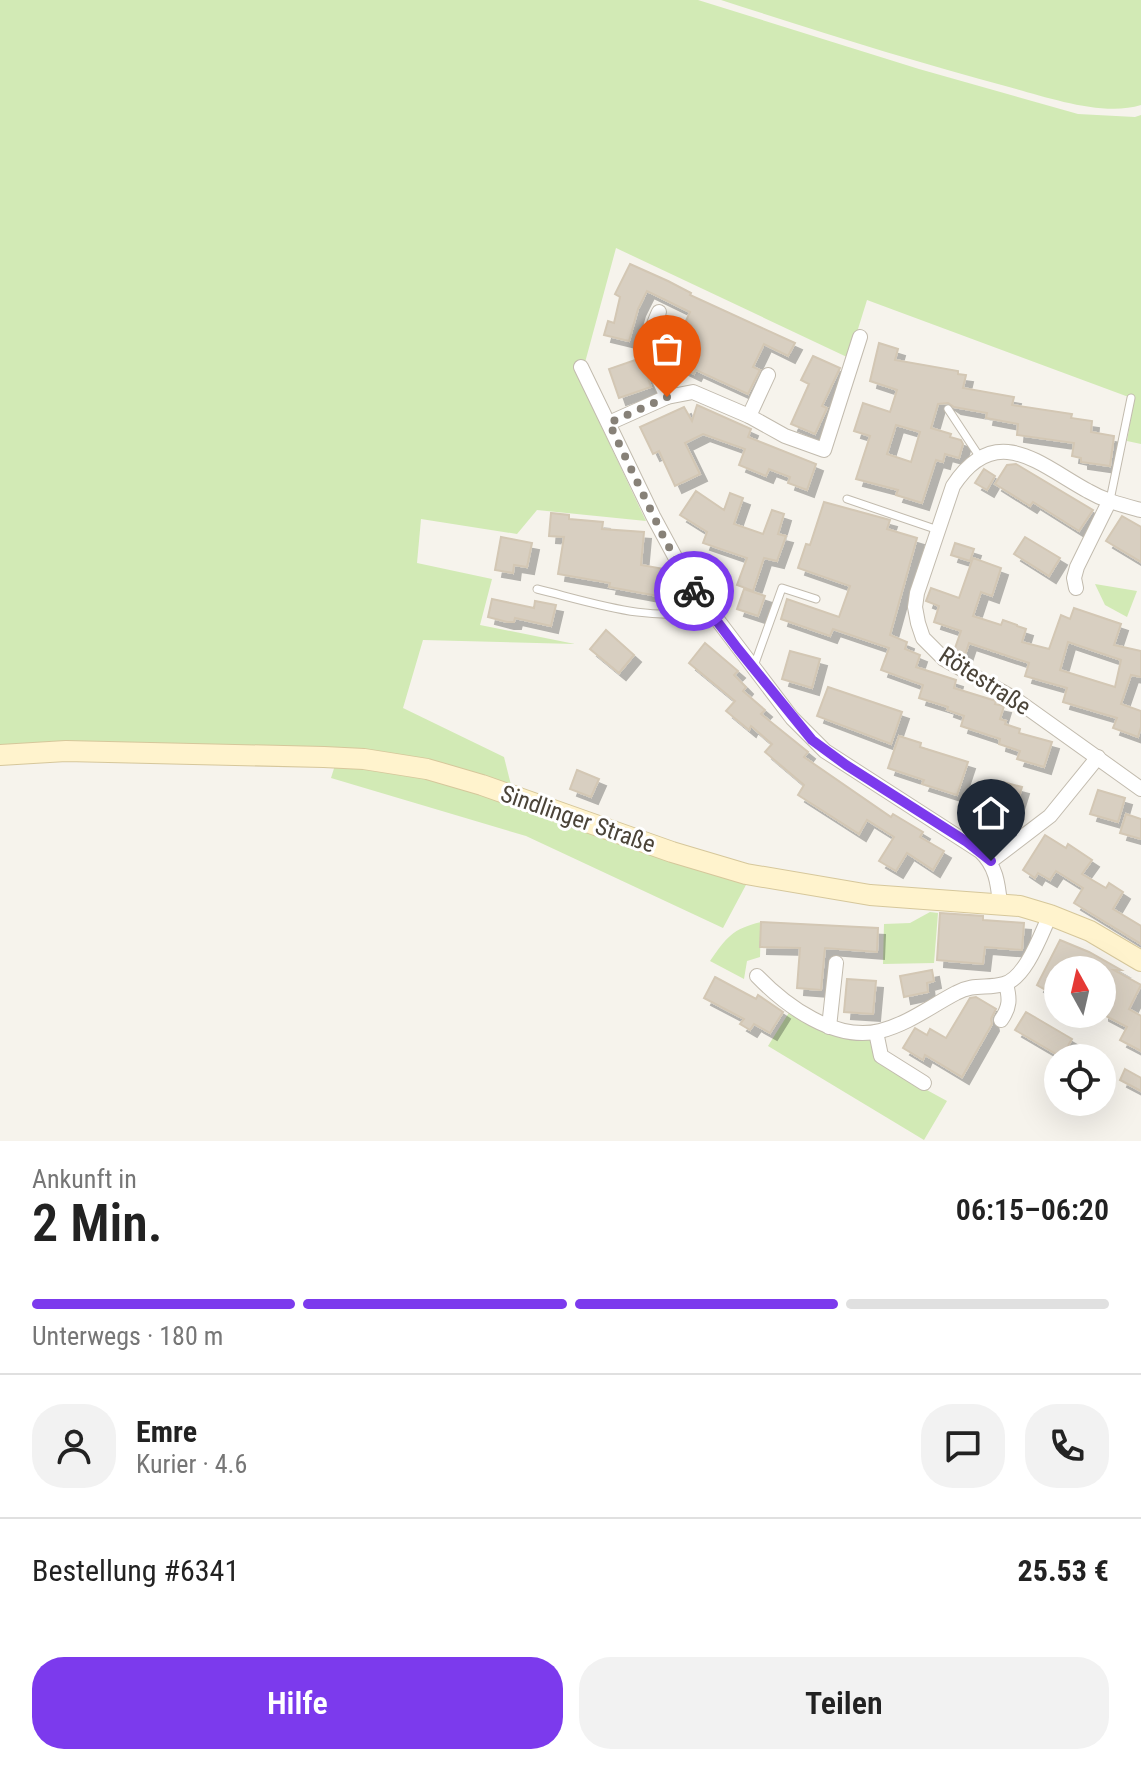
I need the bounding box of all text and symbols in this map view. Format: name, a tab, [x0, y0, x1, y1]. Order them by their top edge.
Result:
pin	[633, 315, 701, 397]
icon: bag	[645, 327, 689, 371]
courier	[654, 551, 734, 631]
icon: bike	[672, 569, 716, 613]
street label: Rötestraße	[934, 641, 1036, 721]
street label: Sindlinger Straße	[497, 779, 659, 859]
pin	[957, 779, 1025, 861]
icon: home	[969, 791, 1013, 835]
north arrow	[1044, 956, 1116, 1028]
map controls	[1044, 956, 1116, 1116]
button: locate	[1044, 1044, 1116, 1116]
text: Ankunft in	[32, 1164, 137, 1194]
text: 06:15–06:20	[956, 1192, 1109, 1227]
text: 2 Min.	[32, 1193, 163, 1254]
text: Unterwegs · 180 m	[32, 1321, 223, 1351]
button: person	[32, 1404, 116, 1488]
button: chat	[921, 1404, 1005, 1488]
button: phone	[1025, 1404, 1109, 1488]
text: Emre	[136, 1414, 197, 1449]
text: Kurier · 4.6	[136, 1449, 247, 1479]
text: Bestellung #6341	[32, 1553, 239, 1588]
text: 25.53 €	[1018, 1553, 1109, 1588]
button: Hilfe	[32, 1657, 563, 1749]
button: Teilen	[579, 1657, 1109, 1749]

